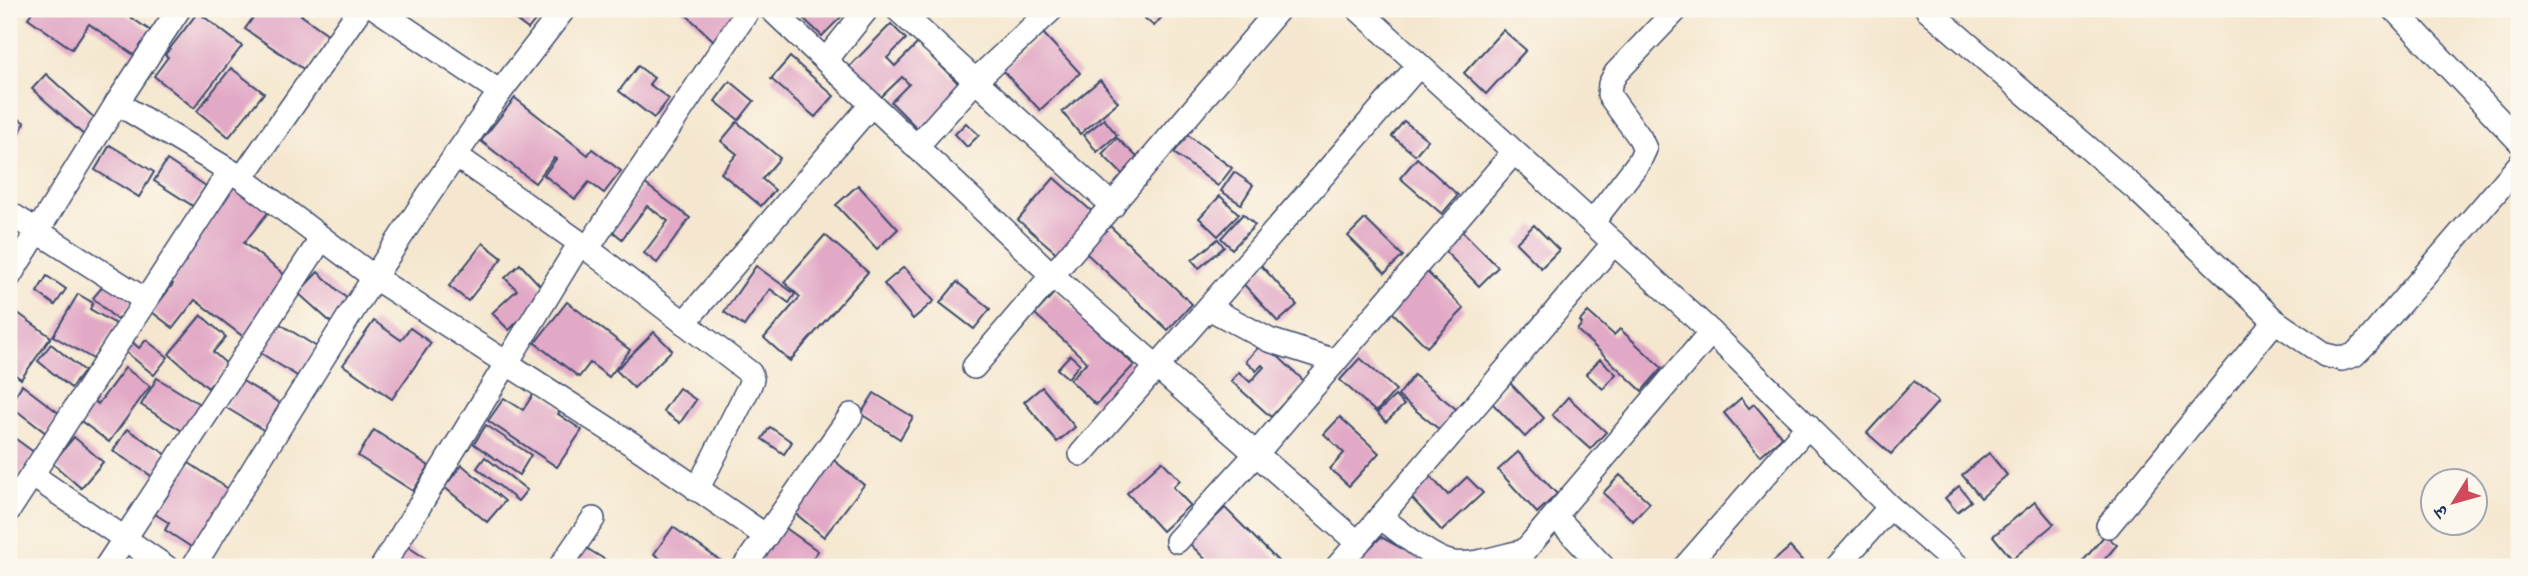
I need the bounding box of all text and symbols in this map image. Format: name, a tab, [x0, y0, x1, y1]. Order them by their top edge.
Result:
north arrow	[2420, 468, 2490, 538]
text: उ	[2428, 500, 2454, 524]

